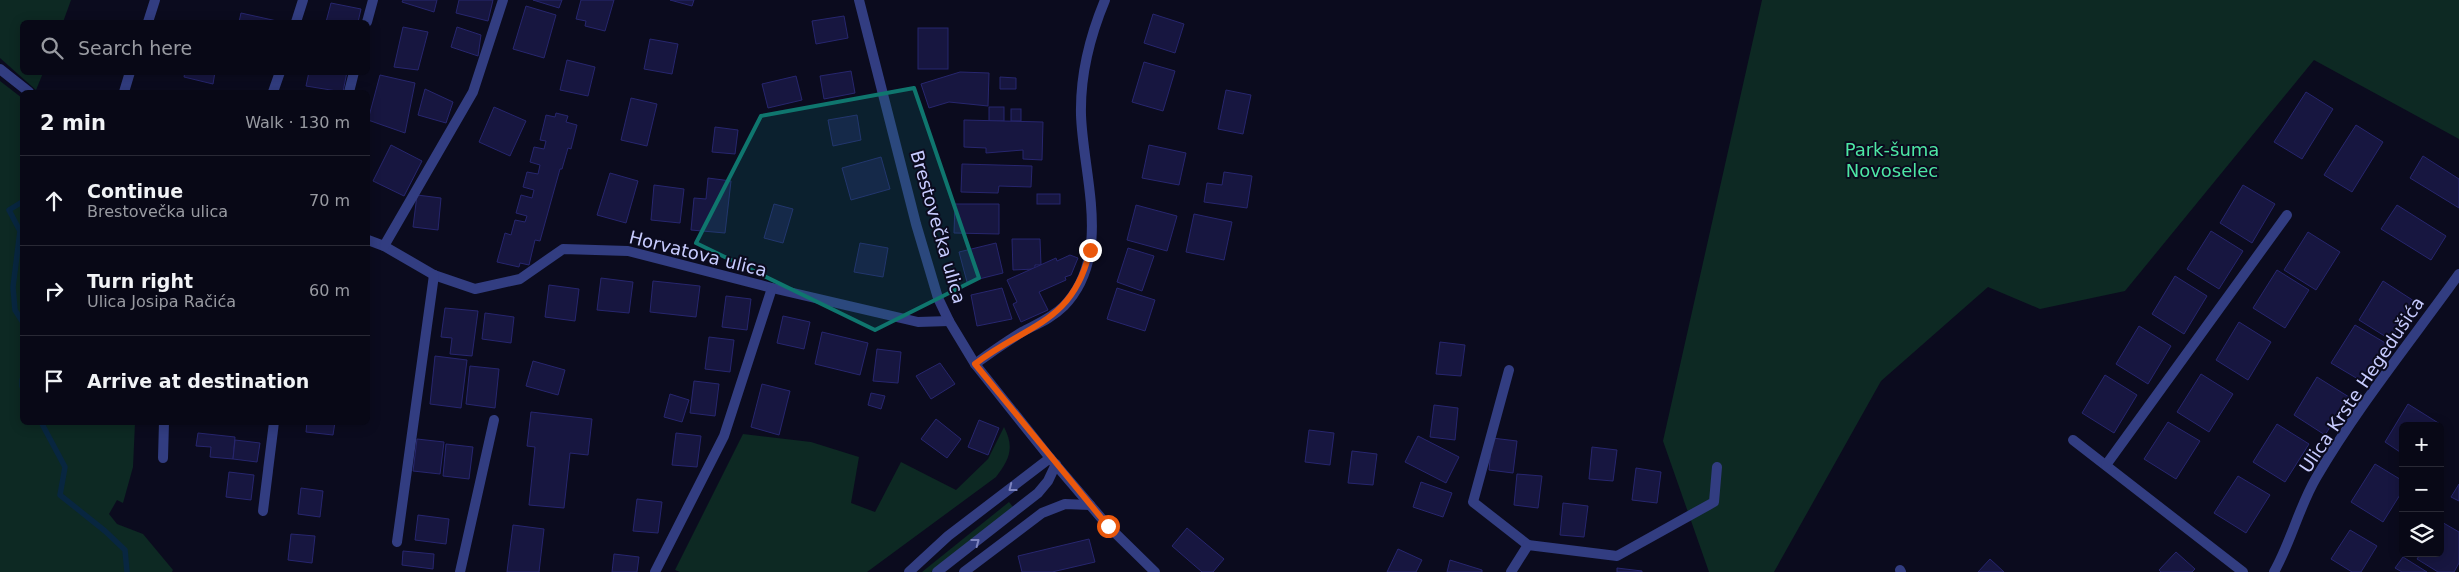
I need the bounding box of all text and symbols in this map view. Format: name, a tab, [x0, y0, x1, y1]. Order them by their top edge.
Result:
search box	[20, 20, 370, 75]
icon: search	[38, 34, 66, 62]
text: Search here	[78, 37, 192, 59]
text: 2 min	[40, 111, 106, 135]
text: Walk · 130 m	[245, 113, 350, 132]
park label: Park-šuma Novoselec	[1845, 139, 1939, 181]
street label: Brestovečka ulica	[907, 148, 970, 306]
text: Continue	[87, 180, 183, 202]
icon: ahead	[40, 187, 68, 215]
text: 70 m	[309, 191, 350, 210]
text: Brestovečka ulica	[87, 202, 228, 221]
street label: Horvatova ulica	[627, 226, 769, 281]
route end	[1079, 239, 1102, 262]
text: Turn right	[87, 270, 193, 292]
icon: right	[40, 277, 68, 305]
text: 60 m	[309, 281, 350, 300]
text: Ulica Josipa Račića	[87, 292, 236, 311]
street label: Ulica Krste Hegedušića	[2295, 293, 2428, 477]
icon: arrive	[40, 367, 68, 395]
text: Arrive at destination	[87, 370, 309, 392]
map controls	[2399, 422, 2444, 557]
button: +	[2399, 422, 2444, 467]
button: −	[2399, 467, 2444, 512]
one-way arrow	[1008, 482, 1018, 491]
button: layers	[2399, 512, 2444, 557]
route start	[1097, 515, 1120, 538]
one-way arrow	[970, 539, 979, 548]

